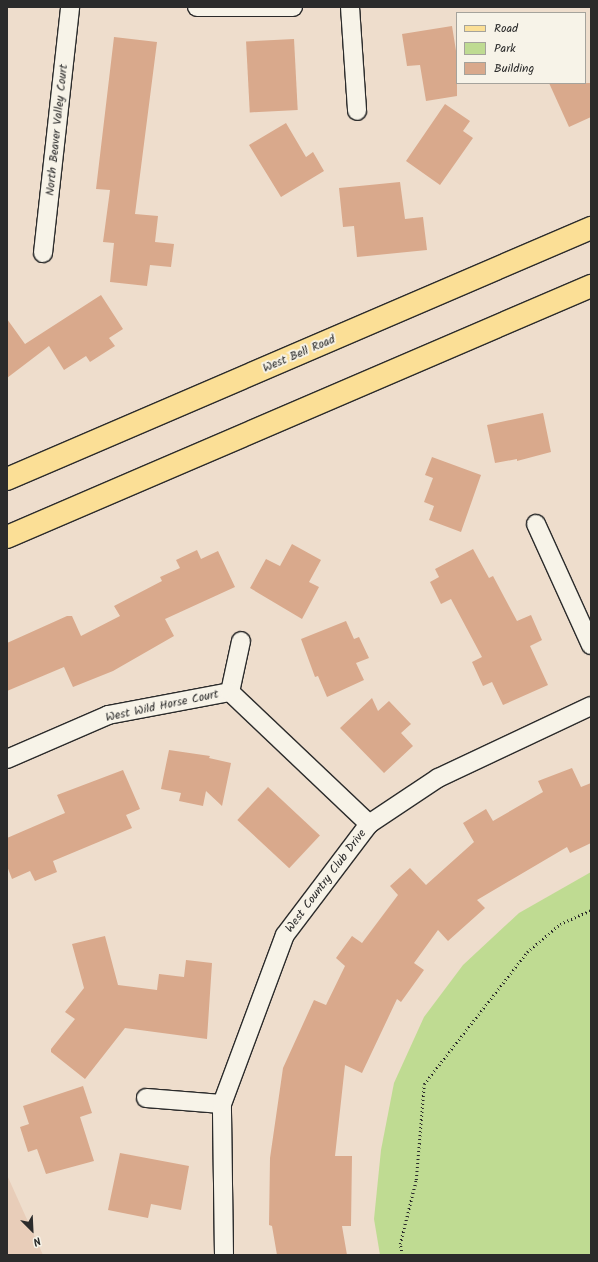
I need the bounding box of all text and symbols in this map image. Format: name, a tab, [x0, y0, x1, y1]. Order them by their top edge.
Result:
legend	[456, 12, 586, 84]
text: Road	[494, 19, 518, 38]
text: Park	[494, 39, 516, 58]
text: Building	[494, 59, 534, 78]
street label: North Beaver Valley Court	[43, 64, 71, 196]
street label: West Bell Road	[261, 332, 337, 376]
street label: West Wild Horse Court	[104, 687, 220, 725]
street label: West Country Club Drive	[283, 827, 369, 935]
north arrow	[12, 1210, 52, 1250]
text: N	[30, 1231, 44, 1251]

